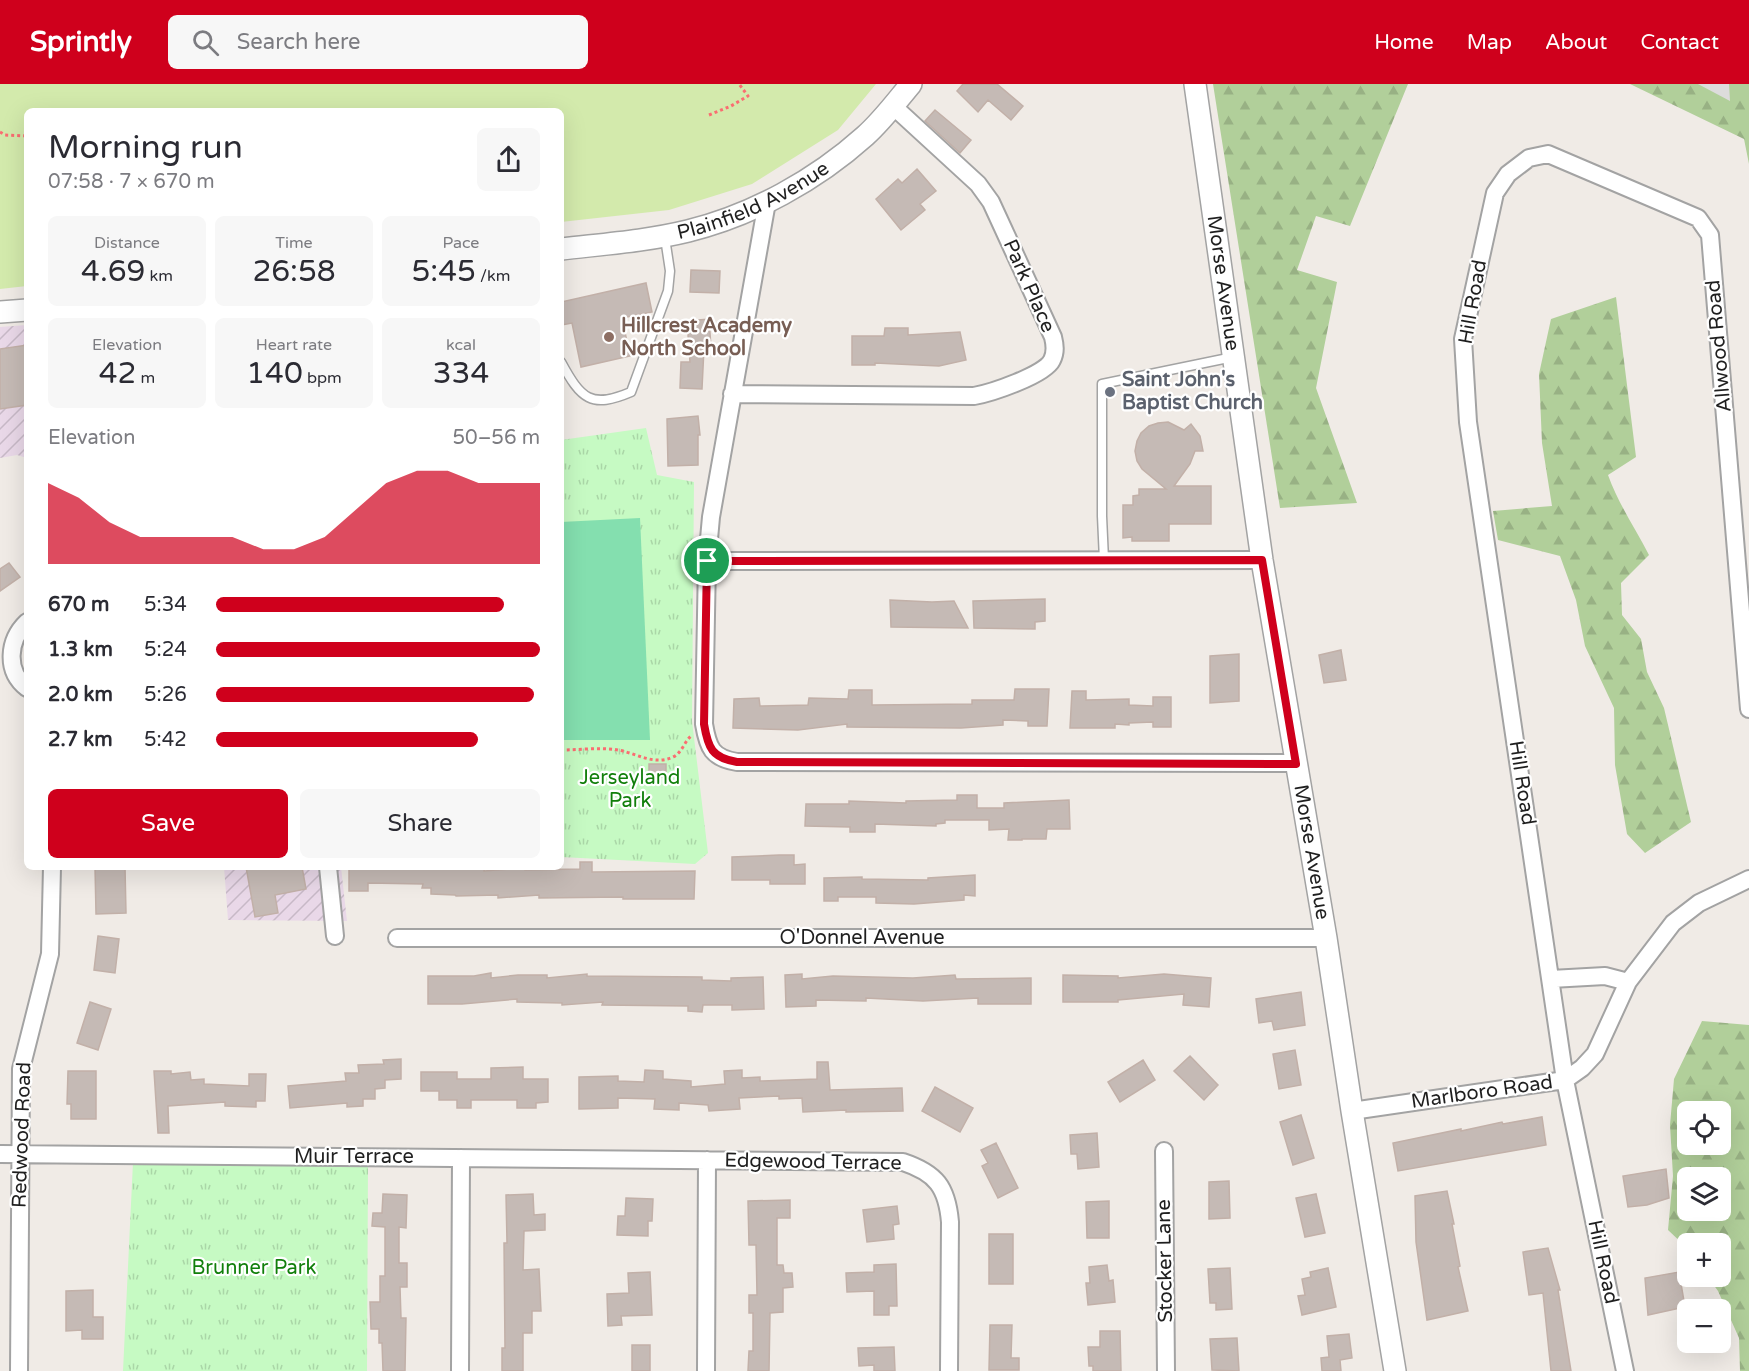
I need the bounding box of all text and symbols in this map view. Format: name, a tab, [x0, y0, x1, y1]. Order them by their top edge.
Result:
search box	[168, 15, 588, 69]
text: Sprintly	[30, 25, 132, 59]
icon: search	[189, 26, 222, 59]
text: Search here	[237, 29, 361, 55]
text: Home	[1374, 30, 1434, 55]
text: Map	[1467, 30, 1512, 55]
text: About	[1545, 30, 1607, 55]
text: Contact	[1640, 30, 1719, 55]
text: Morning run	[48, 128, 243, 167]
button: share	[477, 128, 540, 191]
street label: Plainfield Avenue	[675, 156, 834, 245]
text: 07:58 · 7 × 670 m	[48, 170, 215, 194]
street label: Morse Avenue	[1202, 214, 1244, 352]
text: Distance	[94, 233, 160, 253]
text: Time	[275, 233, 313, 253]
text: Pace	[443, 233, 479, 253]
street label: Park Place	[998, 236, 1060, 336]
text: 4.69	[81, 253, 145, 290]
text: 26:58	[252, 253, 336, 290]
text: 5:45	[412, 253, 476, 290]
street label: Hill Road	[1454, 258, 1492, 346]
text: km	[145, 266, 173, 286]
text: /km	[476, 266, 510, 286]
street label: Allwood Road	[1701, 279, 1737, 413]
place label: Hillcrest Academy North School	[621, 314, 792, 361]
marker: Hillcrest Academy North School	[602, 330, 616, 344]
text: Elevation	[92, 335, 162, 355]
text: Heart rate	[256, 335, 332, 355]
text: kcal	[446, 335, 476, 355]
text: 42	[99, 355, 136, 392]
text: 140	[246, 355, 303, 392]
text: 334	[433, 355, 489, 392]
text: m	[136, 368, 155, 388]
text: bpm	[303, 368, 342, 388]
place label: Saint John's Baptist Church	[1122, 368, 1263, 415]
marker: Saint John's Baptist Church	[1103, 385, 1117, 399]
text: Elevation	[48, 426, 135, 450]
text: 50–56 m	[453, 426, 540, 450]
pin	[681, 535, 732, 586]
icon: arrive	[690, 544, 723, 577]
text: 670 m	[48, 593, 109, 617]
text: 5:34	[144, 593, 187, 617]
text: 1.3 km	[48, 638, 113, 662]
text: 5:24	[144, 638, 187, 662]
text: 2.0 km	[48, 683, 113, 707]
text: 5:26	[144, 683, 187, 707]
text: 2.7 km	[48, 728, 113, 752]
text: 5:42	[144, 728, 187, 752]
street label: Hill Road	[1503, 739, 1541, 827]
park label: Jerseyland Park	[580, 766, 680, 813]
street label: Morse Avenue	[1288, 783, 1335, 922]
button: Save	[48, 789, 288, 858]
button: Share	[300, 789, 540, 858]
street label: O'Donnel Avenue	[780, 926, 944, 950]
street label: Redwood Road	[7, 1061, 37, 1209]
street label: Marlboro Road	[1410, 1070, 1554, 1114]
map controls	[1677, 1101, 1731, 1353]
button: locate	[1677, 1101, 1731, 1155]
street label: Muir Terrace	[294, 1145, 414, 1169]
street label: Edgewood Terrace	[724, 1148, 902, 1176]
button: layers	[1677, 1167, 1731, 1221]
street label: Stocker Lane	[1152, 1199, 1178, 1323]
street label: Hill Road	[1582, 1218, 1624, 1306]
button: +	[1677, 1233, 1731, 1287]
park label: Brunner Park	[192, 1256, 317, 1280]
button: −	[1677, 1299, 1731, 1353]

